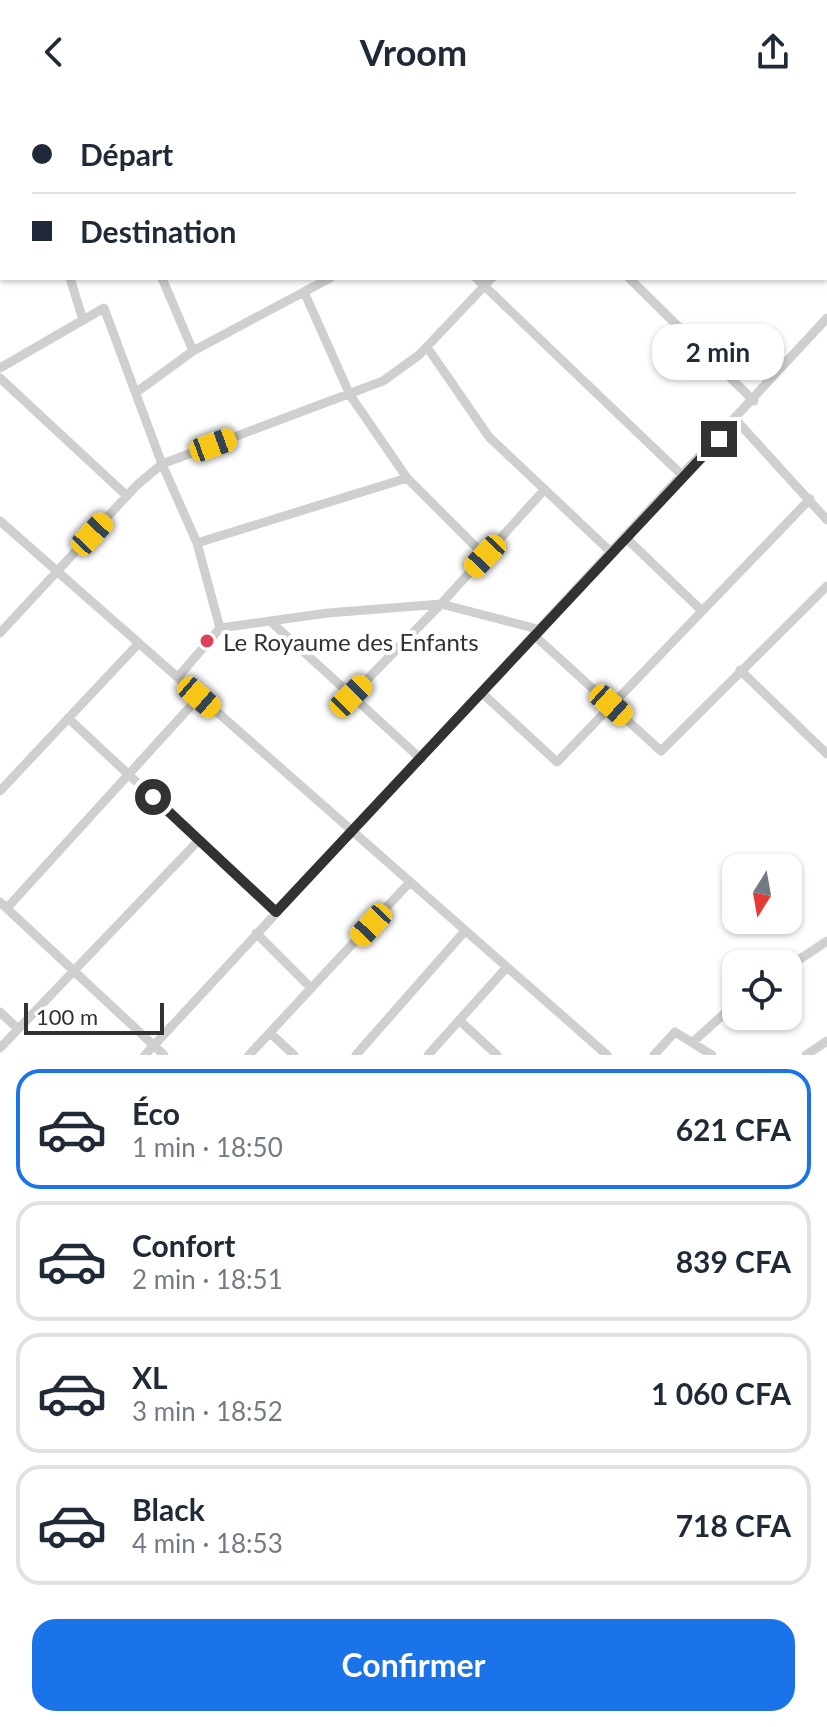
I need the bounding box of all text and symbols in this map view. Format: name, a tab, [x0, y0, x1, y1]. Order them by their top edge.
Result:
icon: back	[32, 30, 76, 74]
text: Vroom	[360, 30, 467, 74]
icon: share	[751, 30, 795, 74]
text: Départ	[80, 136, 173, 172]
text: Destination	[80, 213, 237, 249]
callout: 2 min	[653, 323, 785, 379]
text: 2 min	[686, 336, 750, 368]
route end	[701, 421, 737, 457]
car	[186, 426, 240, 464]
car	[67, 508, 117, 560]
car	[460, 530, 510, 582]
place label: Le Royaume des Enfants	[223, 627, 479, 656]
marker: Le Royaume des Enfants	[198, 632, 216, 650]
car	[326, 671, 376, 721]
car	[173, 672, 225, 722]
car	[585, 680, 637, 730]
route start	[135, 779, 171, 815]
north arrow	[722, 854, 802, 934]
map controls	[722, 854, 802, 1030]
car	[346, 899, 396, 951]
button: locate	[722, 950, 802, 1030]
scale bar	[24, 999, 164, 1035]
text: 100 m	[36, 1003, 98, 1030]
icon: car	[36, 1093, 108, 1165]
text: Éco	[132, 1095, 180, 1131]
text: 621 CFA	[676, 1111, 791, 1147]
text: 1 min · 18:50	[132, 1131, 283, 1163]
icon: car	[36, 1225, 108, 1297]
text: Confort	[132, 1227, 235, 1263]
text: 839 CFA	[676, 1243, 791, 1279]
text: 2 min · 18:51	[132, 1263, 283, 1295]
icon: car	[36, 1357, 108, 1429]
text: XL	[132, 1359, 168, 1395]
text: 1 060 CFA	[651, 1375, 791, 1411]
text: 3 min · 18:52	[132, 1395, 283, 1427]
icon: car	[36, 1489, 108, 1561]
text: Black	[132, 1491, 205, 1527]
text: 718 CFA	[676, 1507, 791, 1543]
text: 4 min · 18:53	[132, 1527, 283, 1559]
button: Confirmer	[32, 1619, 795, 1711]

